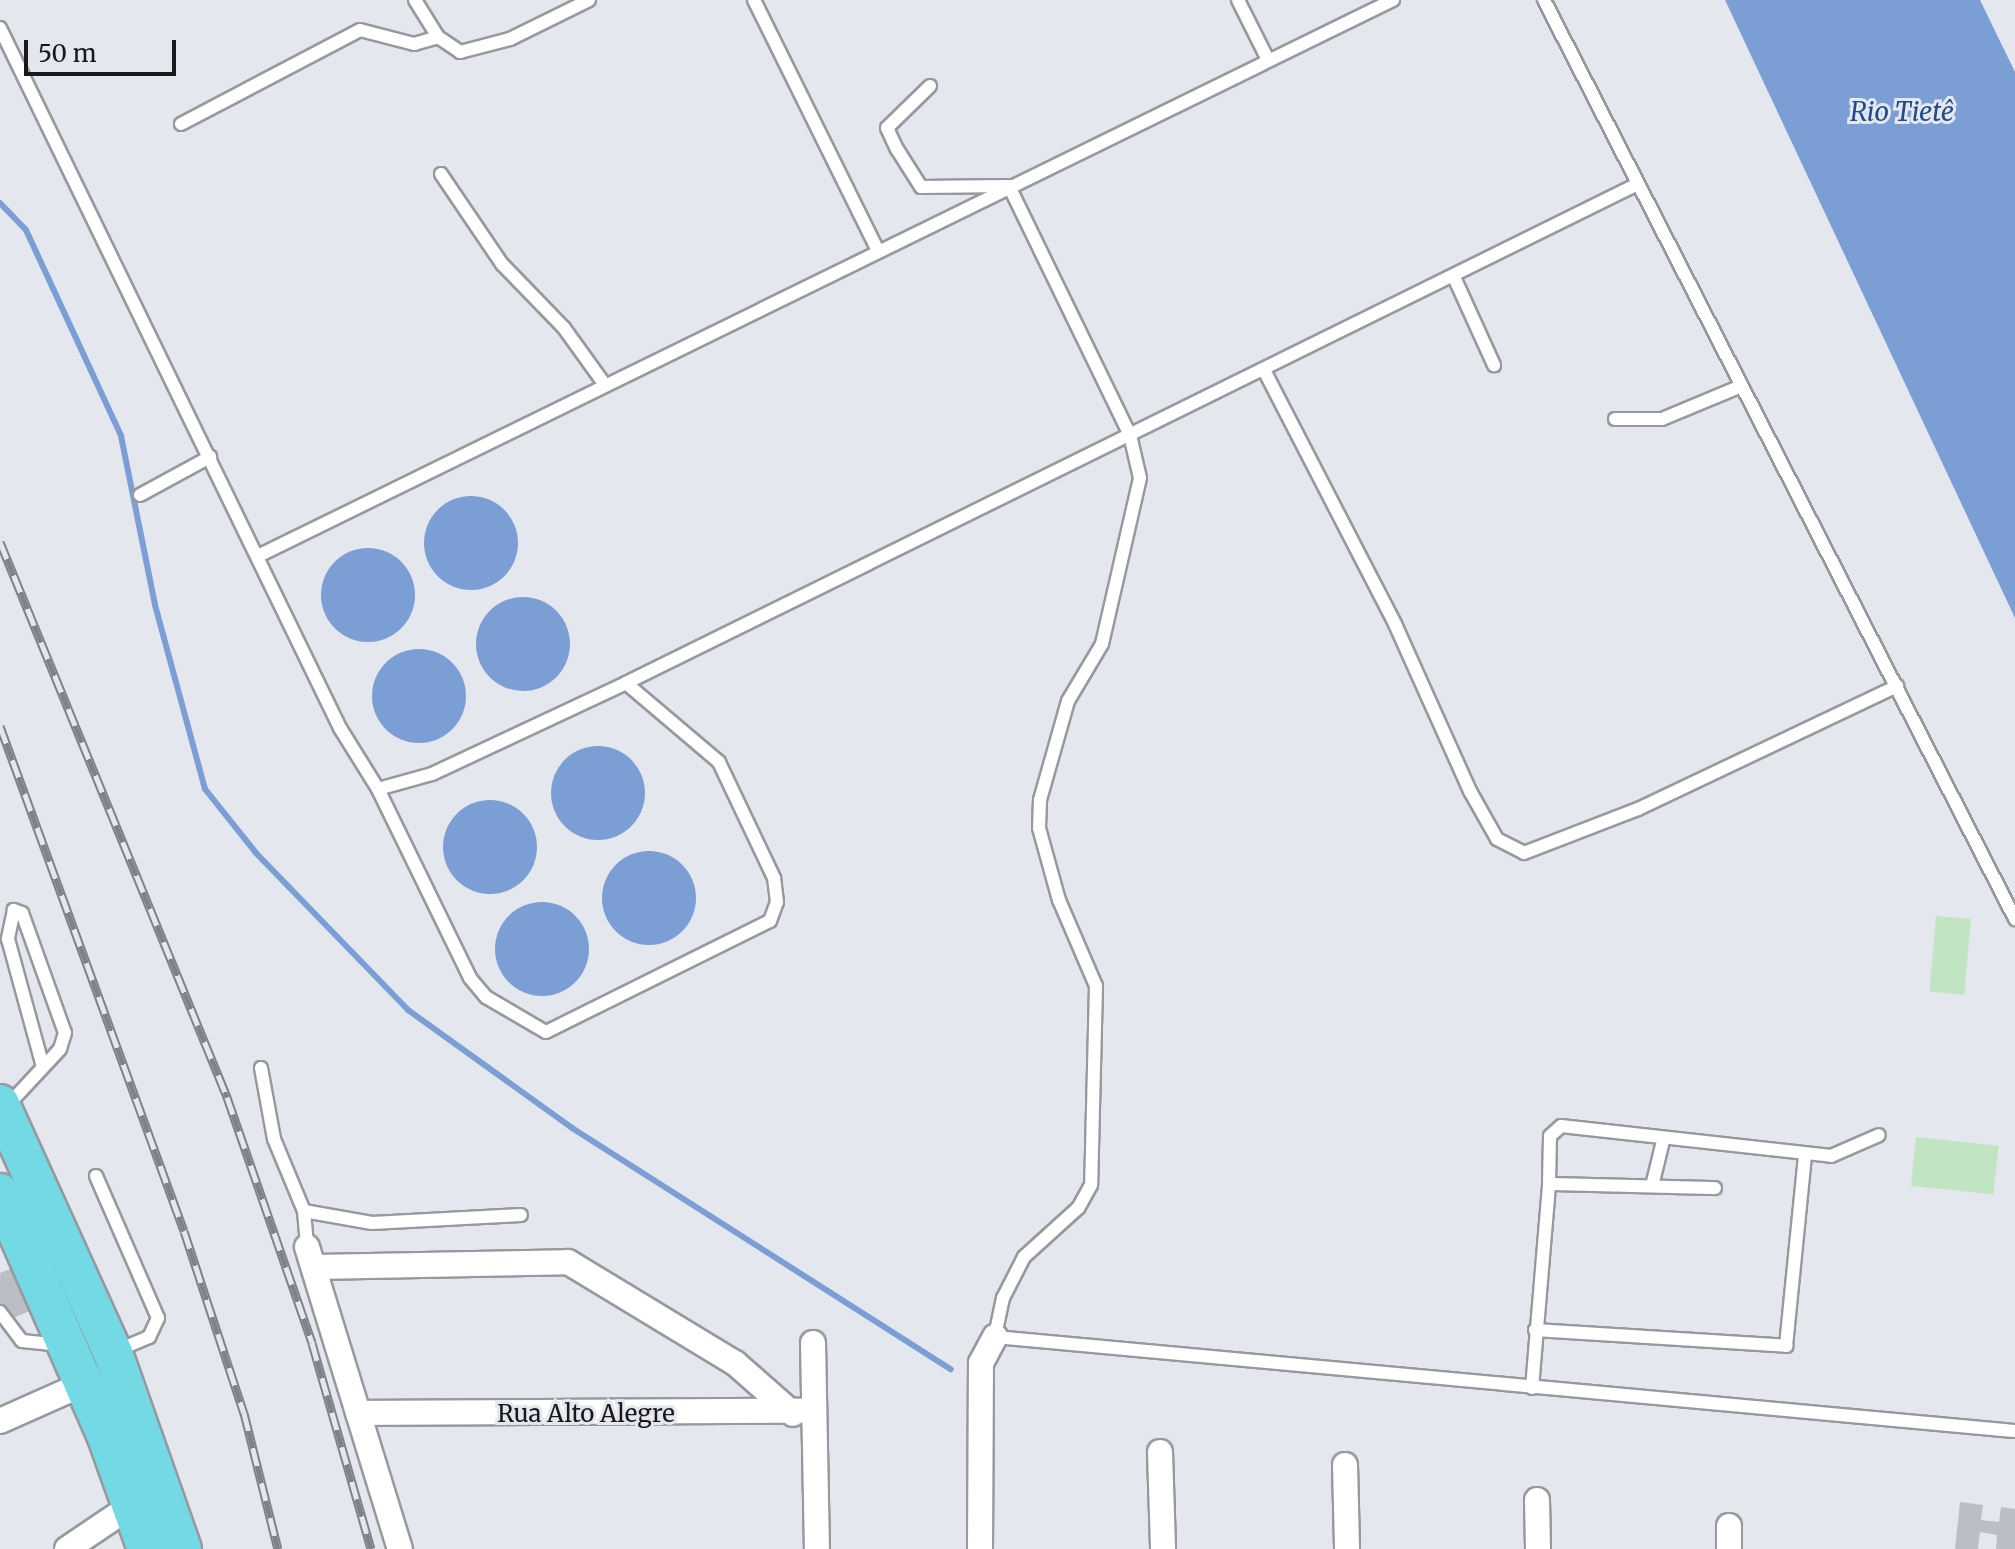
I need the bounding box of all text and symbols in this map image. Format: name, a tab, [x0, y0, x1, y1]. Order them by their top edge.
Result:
scale bar	[28, 24, 180, 74]
text: 50 m	[38, 38, 97, 69]
water label: Rio Tietê	[1850, 96, 1954, 128]
street label: Rua Alto Alegre	[497, 1400, 675, 1428]

